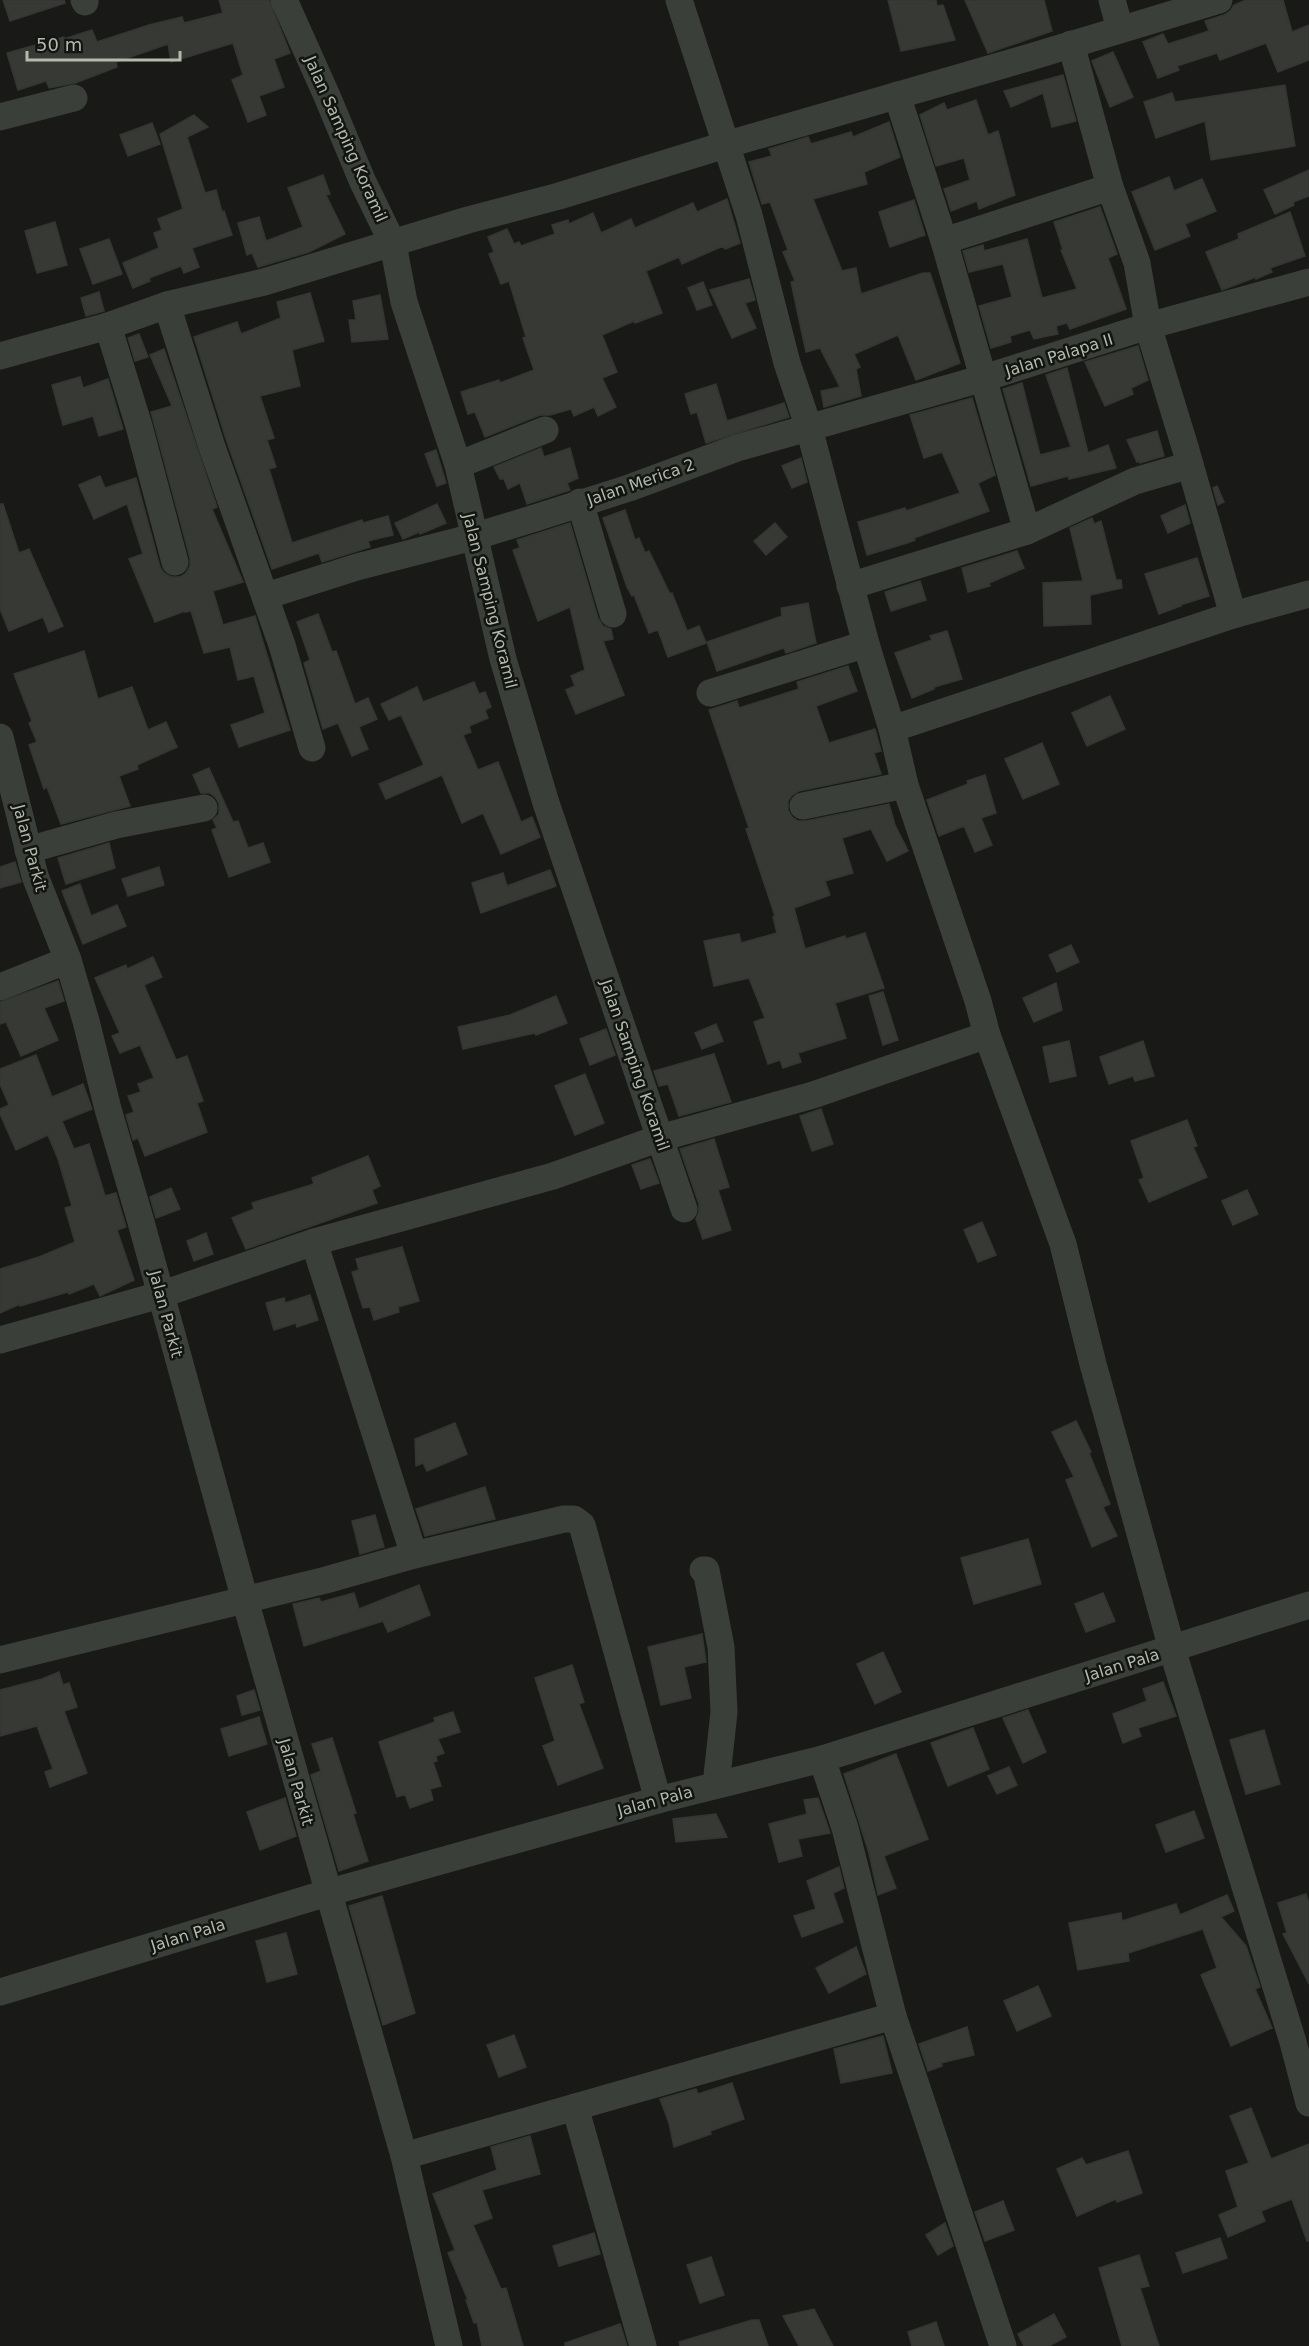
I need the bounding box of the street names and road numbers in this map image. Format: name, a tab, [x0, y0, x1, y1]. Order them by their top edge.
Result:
street label: Jalan Samping Koramil	[300, 52, 391, 225]
street label: Jalan Palapa II	[1002, 330, 1115, 381]
street label: Jalan Merica 2	[584, 455, 697, 510]
street label: Jalan Samping Koramil	[459, 510, 521, 691]
street label: Jalan Parkit	[9, 801, 51, 894]
street label: Jalan Samping Koramil	[596, 976, 673, 1153]
street label: Jalan Parkit	[145, 1267, 187, 1360]
street label: Jalan Pala	[1081, 1645, 1162, 1686]
street label: Jalan Parkit	[274, 1736, 317, 1828]
street label: Jalan Pala	[614, 1782, 695, 1820]
street label: Jalan Pala	[147, 1915, 228, 1956]

